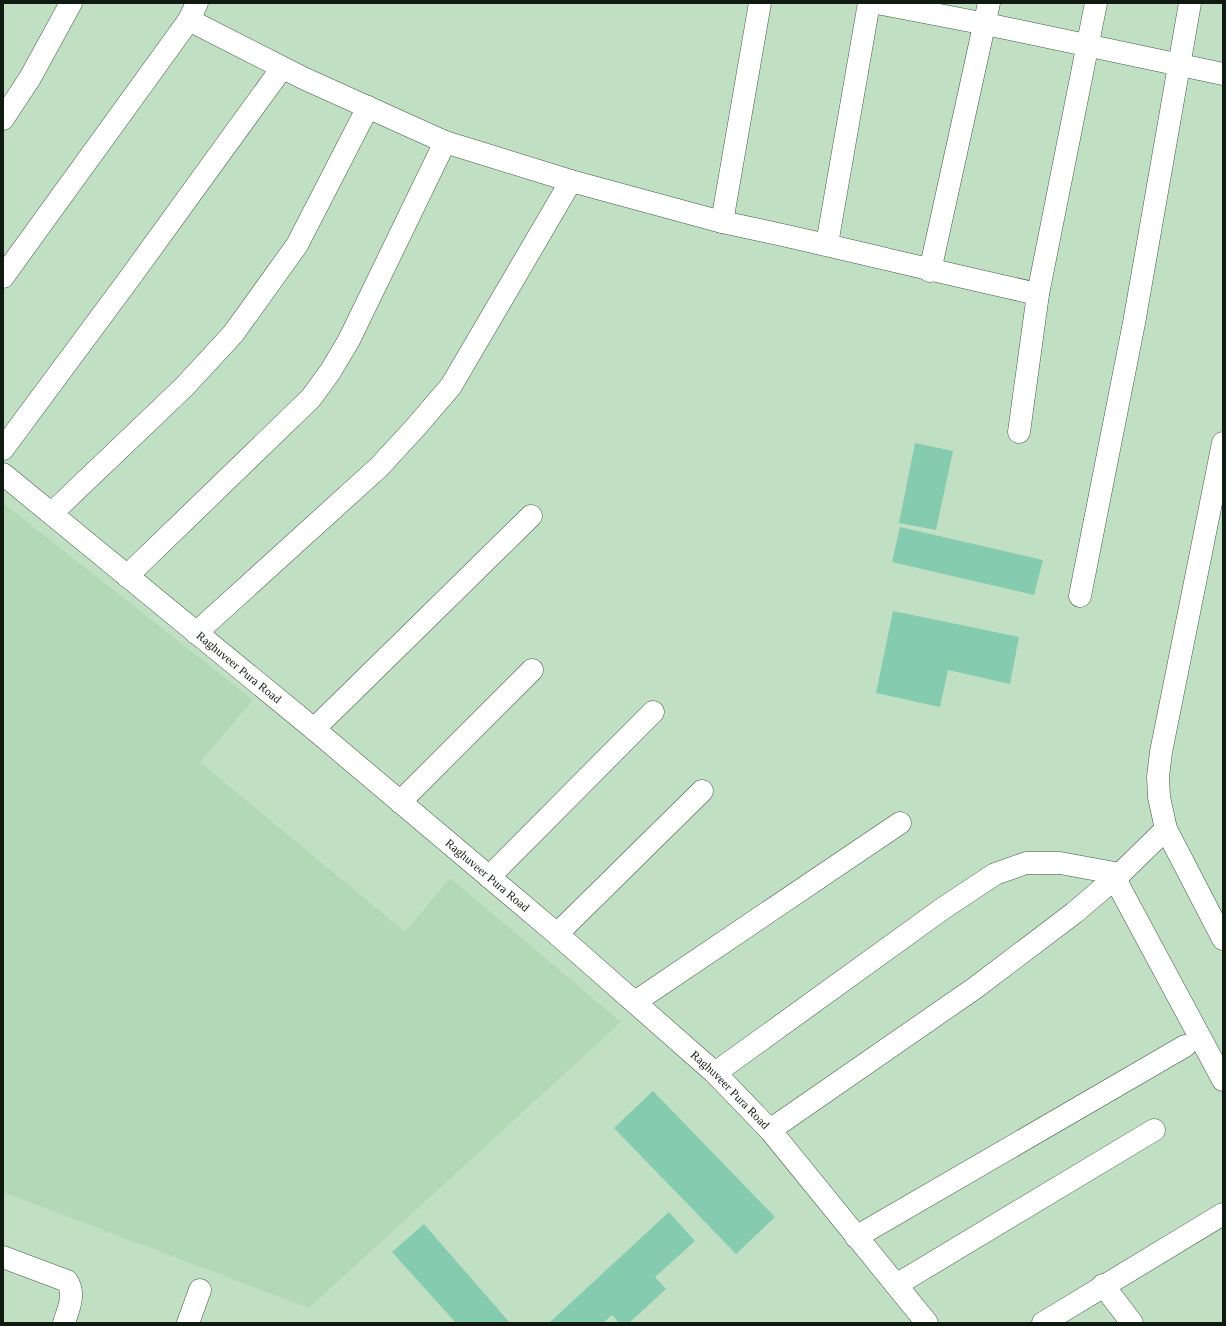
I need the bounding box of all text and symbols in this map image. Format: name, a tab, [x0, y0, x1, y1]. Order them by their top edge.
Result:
street label: Raghuveer Pura Road	[194, 629, 284, 706]
street label: Raghuveer Pura Road	[443, 836, 532, 915]
street label: Raghuveer Pura Road	[688, 1048, 772, 1132]

